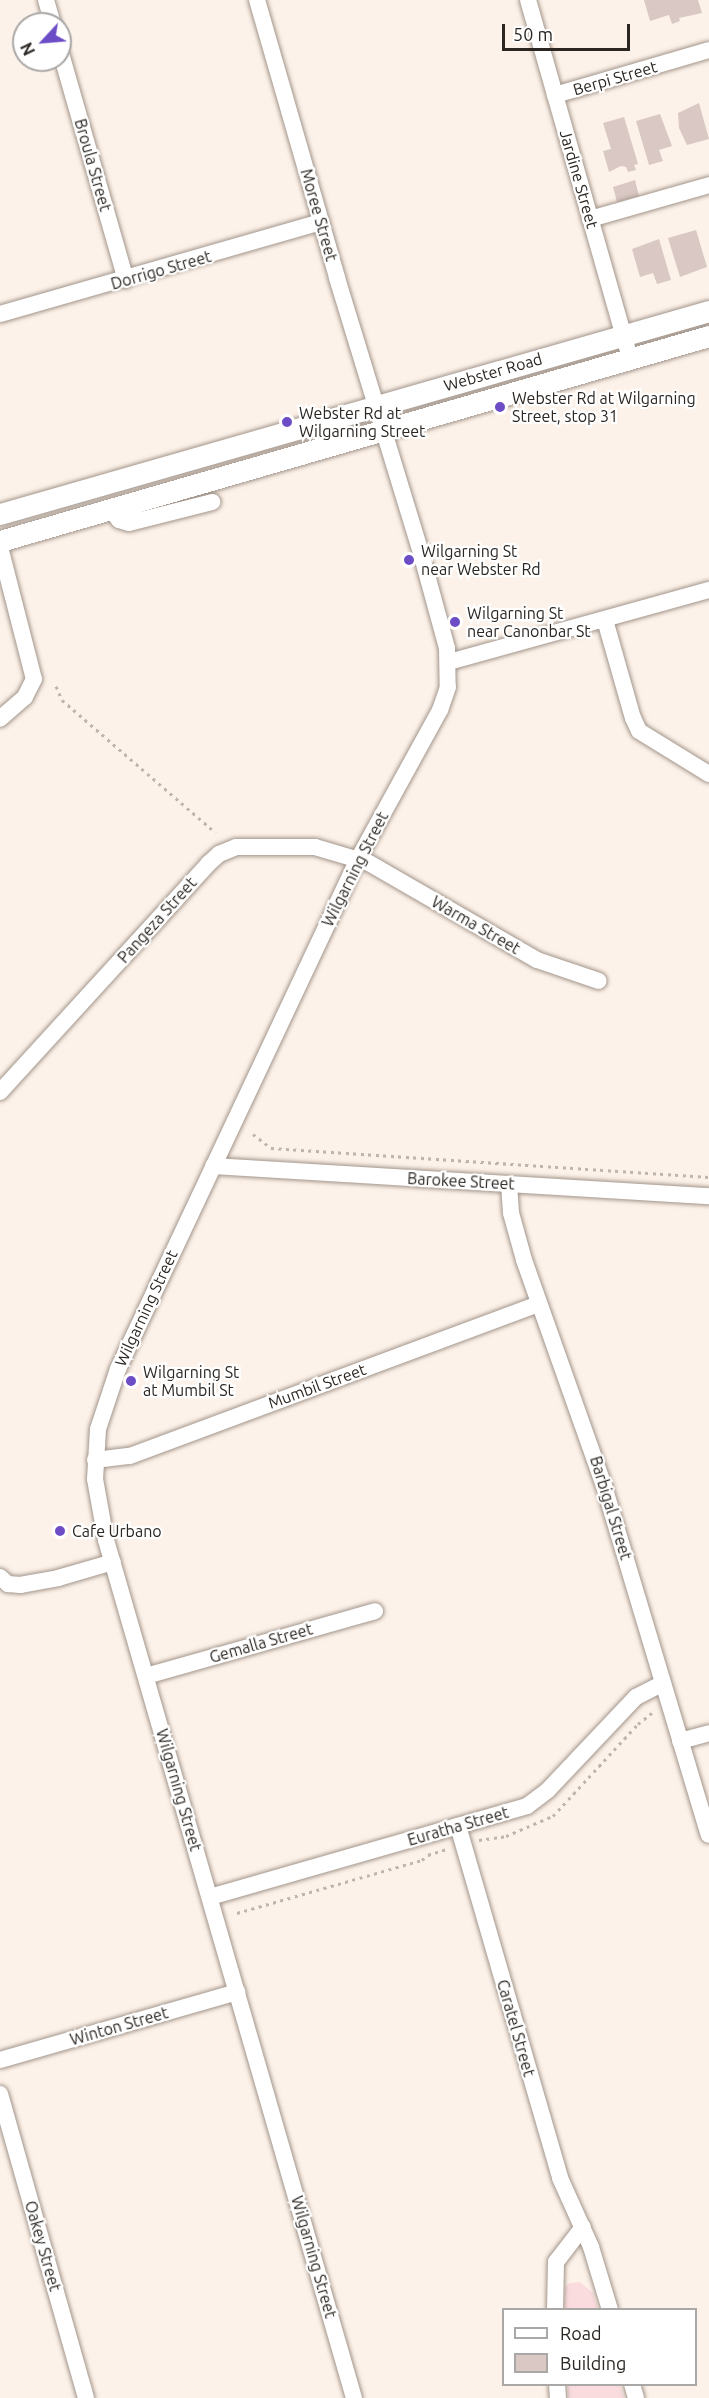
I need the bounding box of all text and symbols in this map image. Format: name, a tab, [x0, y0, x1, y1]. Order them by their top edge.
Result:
north arrow	[12, 12, 72, 72]
scale bar	[505, 12, 632, 50]
text: 50 m	[513, 24, 553, 44]
text: N	[17, 40, 38, 58]
street label: Berpi Street	[571, 57, 659, 99]
street label: Broula Street	[71, 116, 115, 214]
street label: Jardine Street	[556, 127, 602, 231]
street label: Moree Street	[297, 167, 341, 263]
street label: Dorrigo Street	[109, 246, 213, 294]
street label: Webster Road	[442, 349, 544, 395]
place label: Webster Rd at Wilgarning Street, stop 31	[512, 388, 696, 426]
marker: Webster Rd at Wilgarning Street, stop 31	[493, 400, 507, 414]
place label: Webster Rd at Wilgarning Street	[299, 403, 425, 441]
marker: Webster Rd at Wilgarning Street	[280, 415, 294, 429]
place label: Wilgarning St near Webster Rd	[421, 541, 541, 579]
marker: Wilgarning St near Webster Rd	[402, 553, 416, 567]
place label: Wilgarning St near Canonbar St	[467, 603, 591, 641]
marker: Wilgarning St near Canonbar St	[448, 615, 462, 629]
street label: Wilgarning Street	[318, 808, 392, 930]
street label: Pangeza Street	[113, 873, 201, 967]
street label: Warma Street	[428, 892, 524, 958]
street label: Barokee Street	[407, 1169, 515, 1193]
street label: Wilgarning Street	[111, 1247, 181, 1369]
street label: Mumbil Street	[265, 1359, 369, 1413]
place label: Wilgarning St at Mumbil St	[143, 1362, 239, 1400]
marker: Wilgarning St at Mumbil St	[124, 1374, 138, 1388]
street label: Barbigal Street	[586, 1454, 636, 1562]
place label: Cafe Urbano	[72, 1521, 162, 1541]
marker: Cafe Urbano	[53, 1524, 67, 1538]
street label: Gemalla Street	[207, 1619, 315, 1667]
street label: Wilgarning Street	[152, 1727, 206, 1853]
street label: Euratha Street	[405, 1802, 511, 1850]
street label: Caratel Street	[493, 1977, 539, 2079]
street label: Winton Street	[68, 2003, 170, 2049]
street label: Wilgarning Street	[287, 2194, 341, 2320]
street label: Oakey Street	[21, 2198, 65, 2294]
legend	[502, 2308, 697, 2386]
text: Road	[560, 2323, 602, 2343]
text: Building	[560, 2353, 626, 2373]

